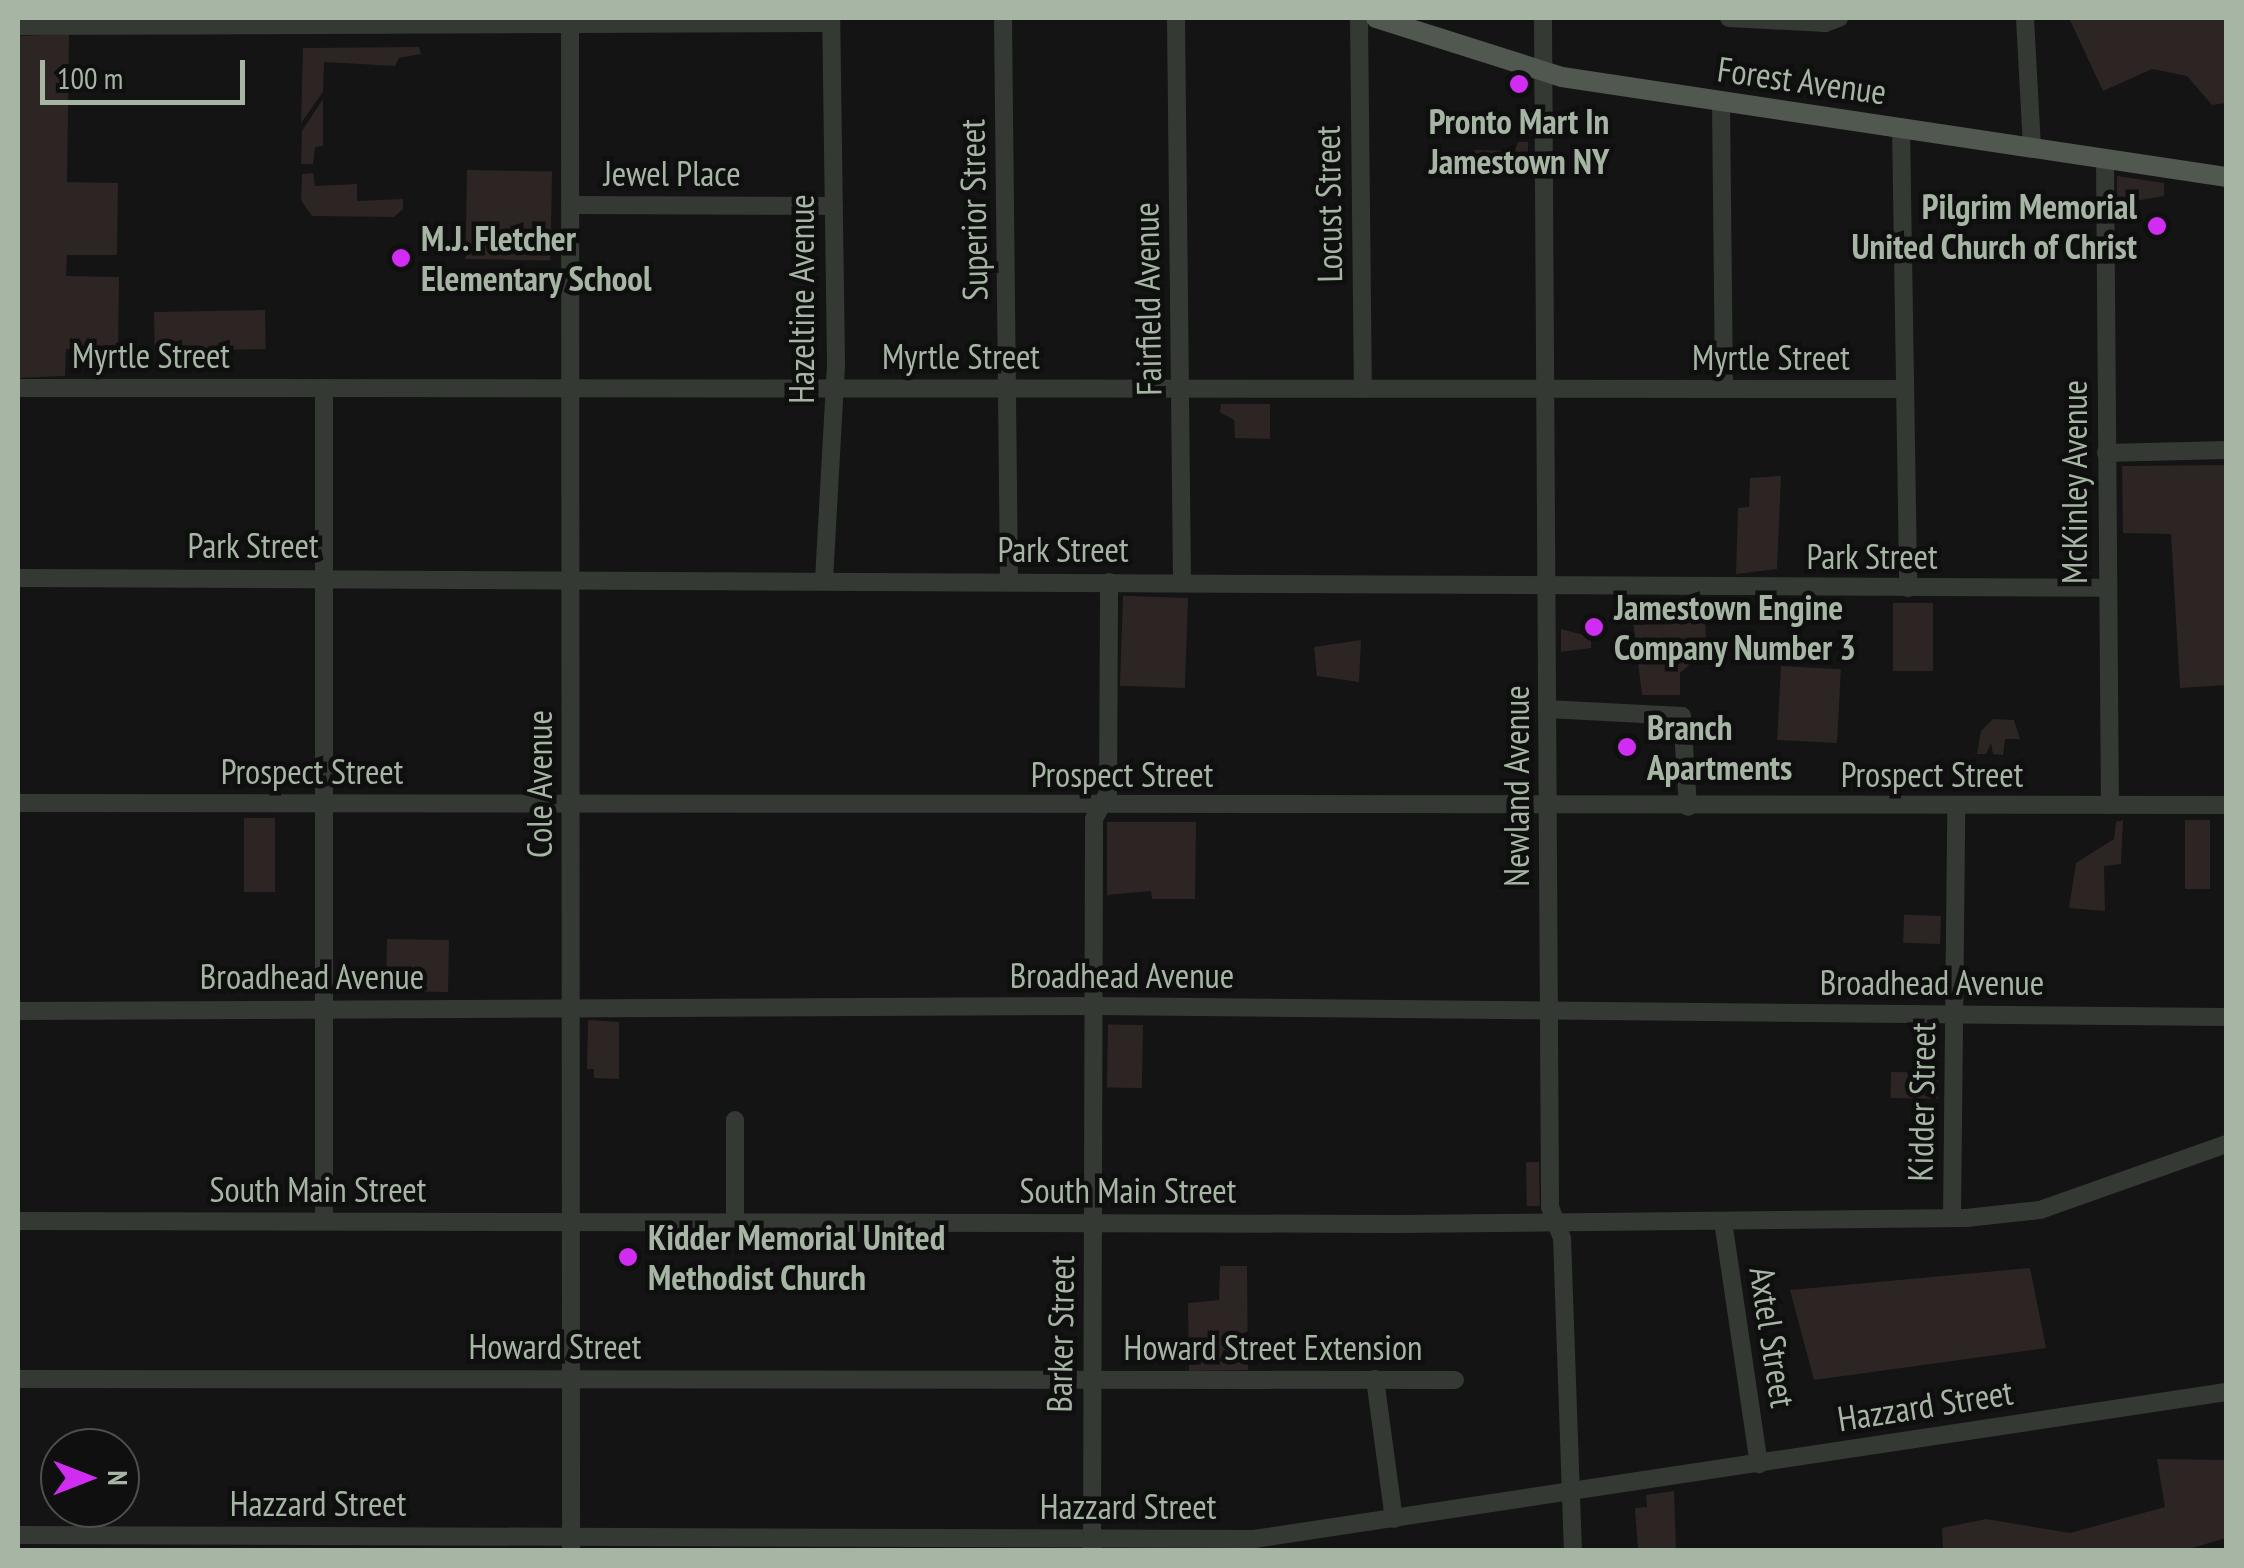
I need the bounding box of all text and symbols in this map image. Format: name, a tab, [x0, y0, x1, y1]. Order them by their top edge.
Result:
scale bar	[45, 40, 250, 102]
street label: Forest Avenue	[1714, 47, 1890, 113]
text: 100 m	[57, 58, 123, 97]
marker: Pronto Mart In Jamestown NY	[1508, 73, 1530, 95]
place label: Pronto Mart In Jamestown NY	[1429, 100, 1609, 182]
street label: Superior Street	[950, 119, 996, 301]
street label: Locust Street	[1306, 125, 1350, 283]
street label: Jewel Place	[603, 152, 741, 194]
place label: Pilgrim Memorial United Church of Christ	[1851, 185, 2137, 267]
street label: Hazeltine Avenue	[780, 194, 822, 404]
street label: Fairfield Avenue	[1124, 201, 1170, 397]
marker: Pilgrim Memorial United Church of Christ	[2146, 215, 2168, 237]
place label: M.J. Fletcher Elementary School	[421, 217, 652, 299]
marker: M.J. Fletcher Elementary School	[390, 247, 412, 269]
street label: Myrtle Street	[72, 334, 230, 376]
street label: Myrtle Street	[882, 335, 1040, 377]
street label: Myrtle Street	[1692, 336, 1850, 378]
street label: McKinley Avenue	[2053, 379, 2095, 585]
street label: Park Street	[187, 524, 319, 566]
street label: Park Street	[997, 528, 1129, 570]
street label: Park Street	[1806, 535, 1938, 577]
place label: Jamestown Engine Company Number 3	[1614, 586, 1857, 668]
marker: Jamestown Engine Company Number 3	[1583, 616, 1605, 638]
street label: Newland Avenue	[1495, 685, 1537, 887]
place label: Branch Apartments	[1647, 706, 1792, 788]
street label: Cole Avenue	[518, 710, 560, 858]
marker: Branch Apartments	[1616, 736, 1638, 758]
street label: Prospect Street	[221, 750, 403, 792]
street label: Prospect Street	[1031, 753, 1213, 795]
street label: Prospect Street	[1841, 753, 2023, 795]
street label: Broadhead Avenue	[1009, 954, 1235, 996]
street label: Broadhead Avenue	[199, 955, 425, 997]
street label: Broadhead Avenue	[1819, 961, 2045, 1003]
street label: Kidder Street	[1899, 1022, 1943, 1182]
street label: South Main Street	[210, 1168, 426, 1210]
street label: South Main Street	[1020, 1169, 1236, 1211]
place label: Kidder Memorial United Methodist Church	[648, 1216, 945, 1298]
marker: Kidder Memorial United Methodist Church	[617, 1246, 639, 1268]
street label: Barker Street	[1038, 1255, 1082, 1413]
street label: Axtel Street	[1741, 1264, 1805, 1410]
street label: Howard Street	[469, 1325, 641, 1367]
street label: Howard Street Extension	[1124, 1326, 1422, 1368]
street label: Hazzard Street	[1835, 1370, 2015, 1440]
north arrow	[40, 1428, 140, 1528]
text: N	[100, 1470, 137, 1486]
street label: Hazzard Street	[230, 1482, 406, 1524]
street label: Hazzard Street	[1040, 1485, 1216, 1527]

